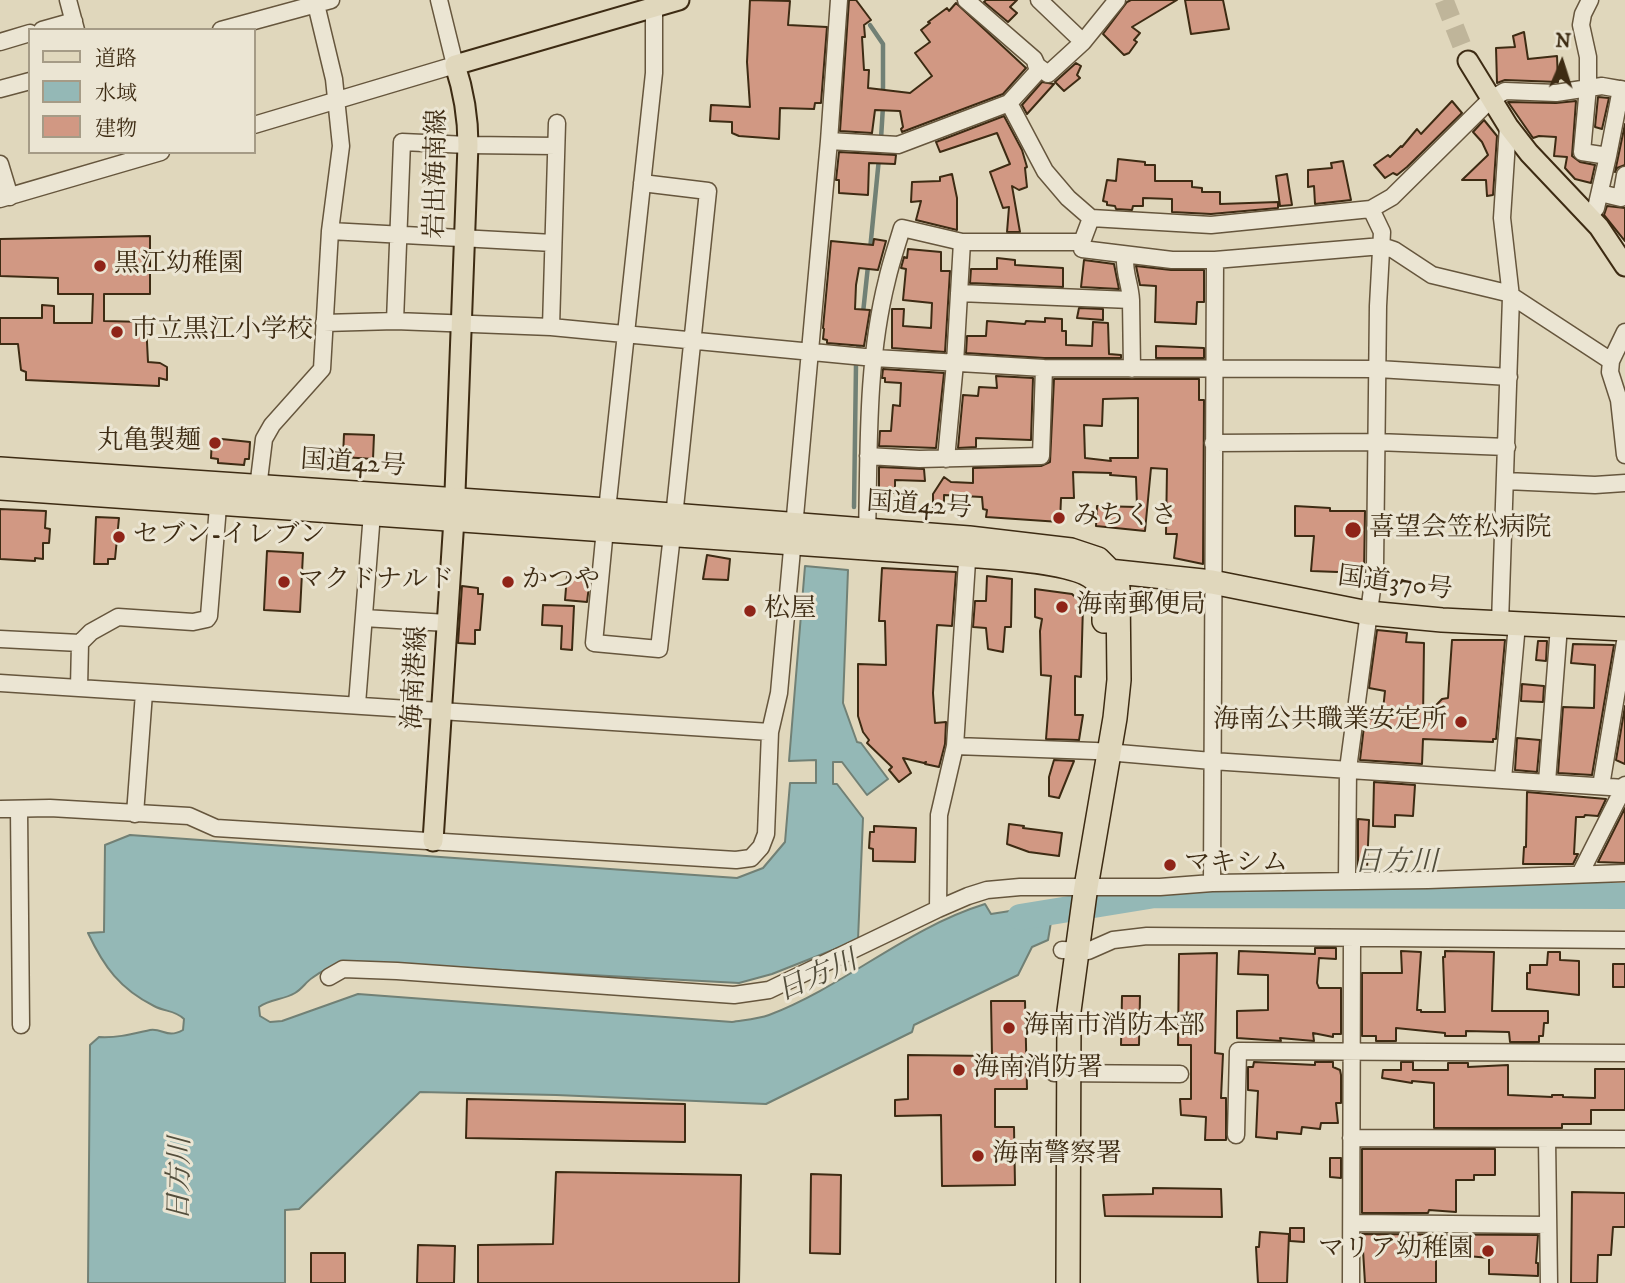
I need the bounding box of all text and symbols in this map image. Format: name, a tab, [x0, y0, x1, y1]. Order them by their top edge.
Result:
legend	[28, 28, 256, 154]
north arrow	[1527, 28, 1597, 98]
text: N	[1555, 30, 1572, 53]
text: 道路	[95, 46, 137, 72]
text: 水域	[95, 81, 137, 107]
street label: 岩出海南線	[421, 109, 455, 239]
text: 建物	[95, 116, 137, 142]
place label: 黒江幼稚園	[114, 250, 244, 282]
marker: 黒江幼稚園	[92, 258, 108, 274]
place label: 市立黒江小学校	[131, 316, 313, 348]
marker: 市立黒江小学校	[109, 324, 125, 340]
place label: 丸亀製麺	[97, 427, 201, 459]
marker: 丸亀製麺	[207, 435, 223, 451]
street label: 国道42号	[299, 446, 407, 484]
street label: 国道42号	[865, 488, 973, 526]
place label: みちくさ	[1073, 502, 1177, 534]
marker: みちくさ	[1051, 510, 1067, 526]
place label: 喜望会笠松病院	[1369, 514, 1551, 546]
marker: 喜望会笠松病院	[1343, 520, 1363, 540]
place label: セブン-イレブン	[133, 521, 326, 553]
marker: セブン-イレブン	[111, 529, 127, 545]
street label: 国道370号	[1336, 562, 1454, 608]
place label: マクドナルド	[298, 566, 454, 598]
place label: かつや	[522, 566, 600, 598]
marker: マクドナルド	[276, 574, 292, 590]
marker: かつや	[500, 574, 516, 590]
place label: 海南郵便局	[1076, 591, 1206, 623]
place label: 松屋	[764, 595, 816, 627]
marker: 海南郵便局	[1054, 599, 1070, 615]
marker: 松屋	[742, 603, 758, 619]
street label: 海南港線	[399, 625, 435, 731]
place label: 海南公共職業安定所	[1213, 706, 1447, 738]
marker: 海南公共職業安定所	[1453, 714, 1469, 730]
water label: 日方川	[1354, 847, 1438, 881]
place label: マキシム	[1184, 849, 1288, 881]
marker: マキシム	[1162, 857, 1178, 873]
water label: 日方川	[773, 946, 863, 1010]
place label: 海南市消防本部	[1023, 1012, 1205, 1044]
marker: 海南市消防本部	[1001, 1020, 1017, 1036]
place label: 海南消防署	[973, 1054, 1103, 1086]
marker: 海南消防署	[951, 1062, 967, 1078]
water label: 日方川	[164, 1137, 200, 1221]
place label: 海南警察署	[992, 1140, 1122, 1172]
marker: 海南警察署	[970, 1148, 986, 1164]
place label: マリア幼稚園	[1318, 1235, 1474, 1267]
marker: マリア幼稚園	[1480, 1243, 1496, 1259]

